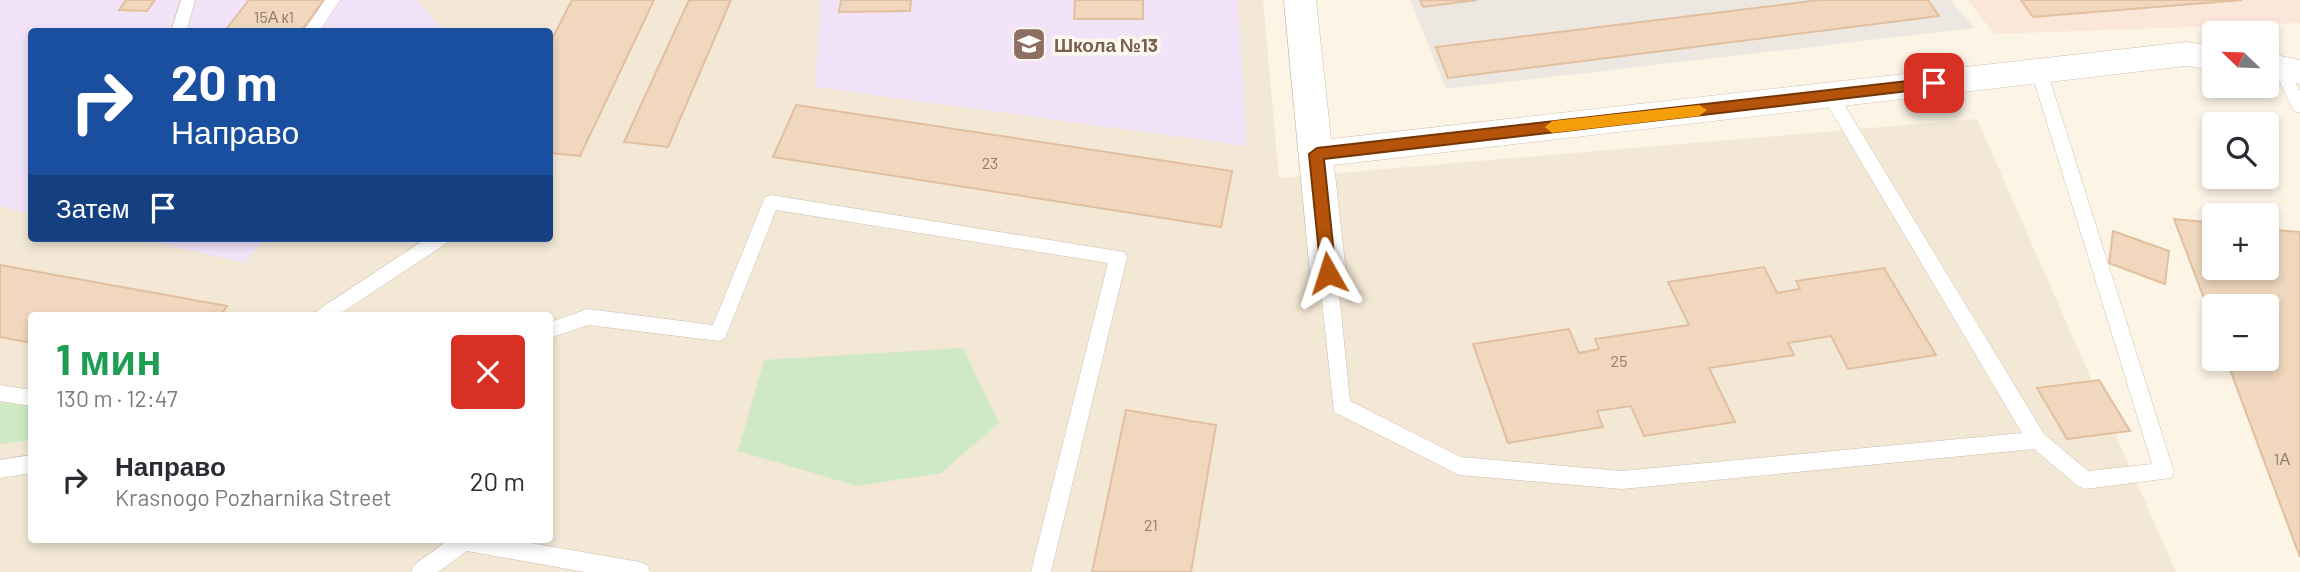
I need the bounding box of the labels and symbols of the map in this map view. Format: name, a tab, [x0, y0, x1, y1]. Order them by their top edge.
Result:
house number: 15А к1	[254, 7, 294, 26]
north arrow	[2202, 21, 2278, 98]
school or university icon: Школа №13	[1010, 25, 1048, 63]
place label: Школа №13	[1054, 33, 1158, 56]
pin	[1904, 53, 1964, 113]
house number: 23	[982, 153, 998, 172]
position arrow	[1291, 236, 1365, 310]
house number: 25	[1611, 351, 1627, 370]
house number: 1А	[2274, 449, 2290, 468]
house number: 21	[1144, 515, 1158, 534]

